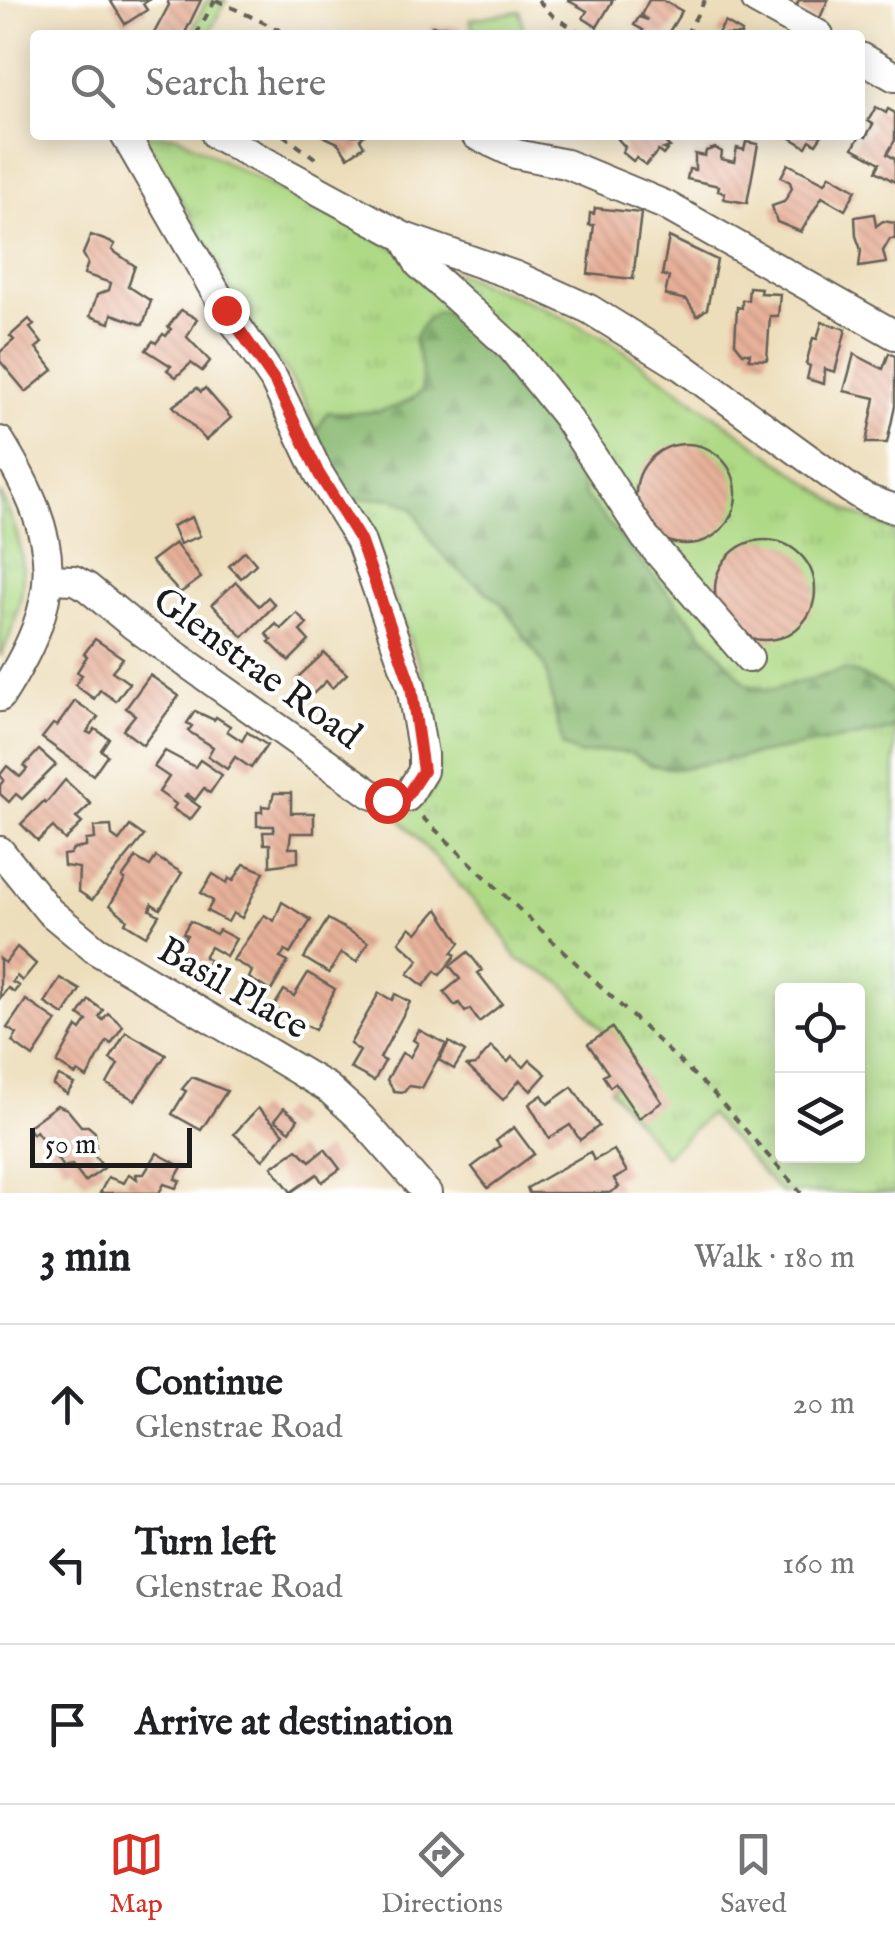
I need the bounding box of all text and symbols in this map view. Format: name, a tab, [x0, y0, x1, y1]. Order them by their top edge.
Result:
search box	[30, 30, 865, 140]
icon: search	[65, 58, 120, 113]
text: Search here	[145, 61, 326, 109]
route end	[204, 288, 250, 334]
street label: Glenstrae Road	[142, 578, 371, 762]
route start	[365, 778, 411, 824]
street label: Basil Place	[148, 927, 317, 1052]
map controls	[775, 983, 865, 1163]
button: locate	[775, 983, 865, 1073]
button: layers	[775, 1073, 865, 1163]
scale bar	[30, 1123, 192, 1168]
text: 50 m	[45, 1128, 97, 1163]
text: 3 min	[40, 1232, 131, 1285]
text: Walk · 180 m	[694, 1238, 855, 1279]
text: Continue	[135, 1360, 283, 1408]
icon: ahead	[40, 1377, 95, 1432]
text: 20 m	[793, 1384, 855, 1425]
text: Glenstrae Road	[135, 1408, 343, 1449]
text: Turn left	[135, 1520, 276, 1568]
icon: left	[40, 1537, 95, 1592]
text: 160 m	[782, 1544, 855, 1585]
text: Glenstrae Road	[135, 1568, 343, 1609]
icon: arrive	[40, 1697, 95, 1752]
text: Arrive at destination	[135, 1700, 453, 1748]
tab: Map	[109, 1827, 164, 1922]
tab: Directions	[381, 1827, 503, 1922]
tab: Saved	[720, 1827, 786, 1922]

